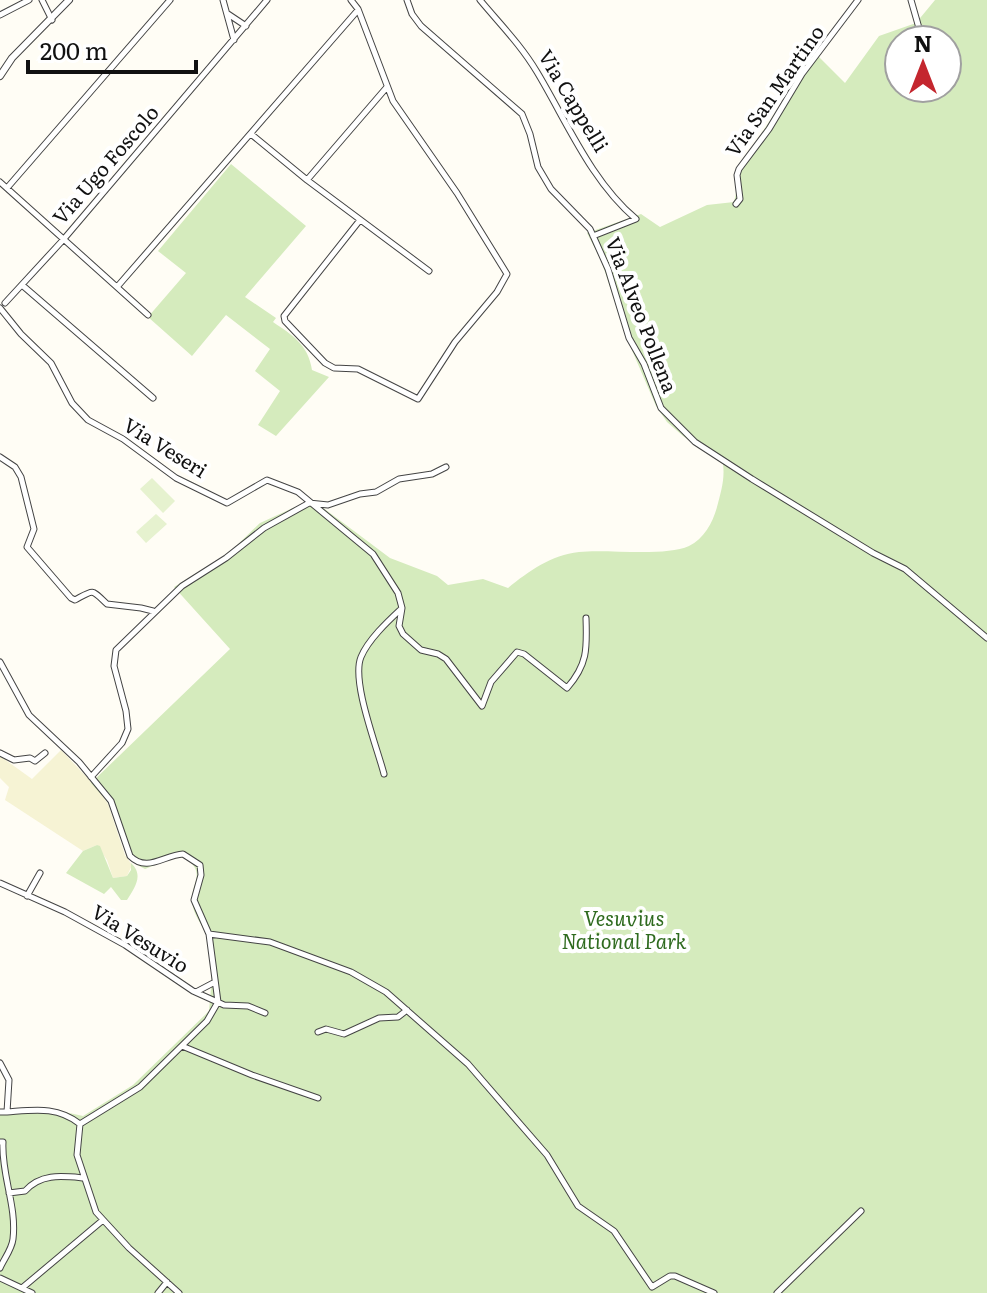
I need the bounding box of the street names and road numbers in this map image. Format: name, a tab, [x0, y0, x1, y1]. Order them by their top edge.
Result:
street label: Via San Martino	[717, 18, 830, 162]
street label: Via Cappelli	[532, 43, 617, 157]
street label: Via Ugo Foscolo	[44, 97, 165, 230]
street label: Via Alveo Pollena	[599, 232, 687, 397]
street label: Via Veseri	[118, 409, 214, 484]
street label: Via Vesuvio	[86, 895, 196, 979]

